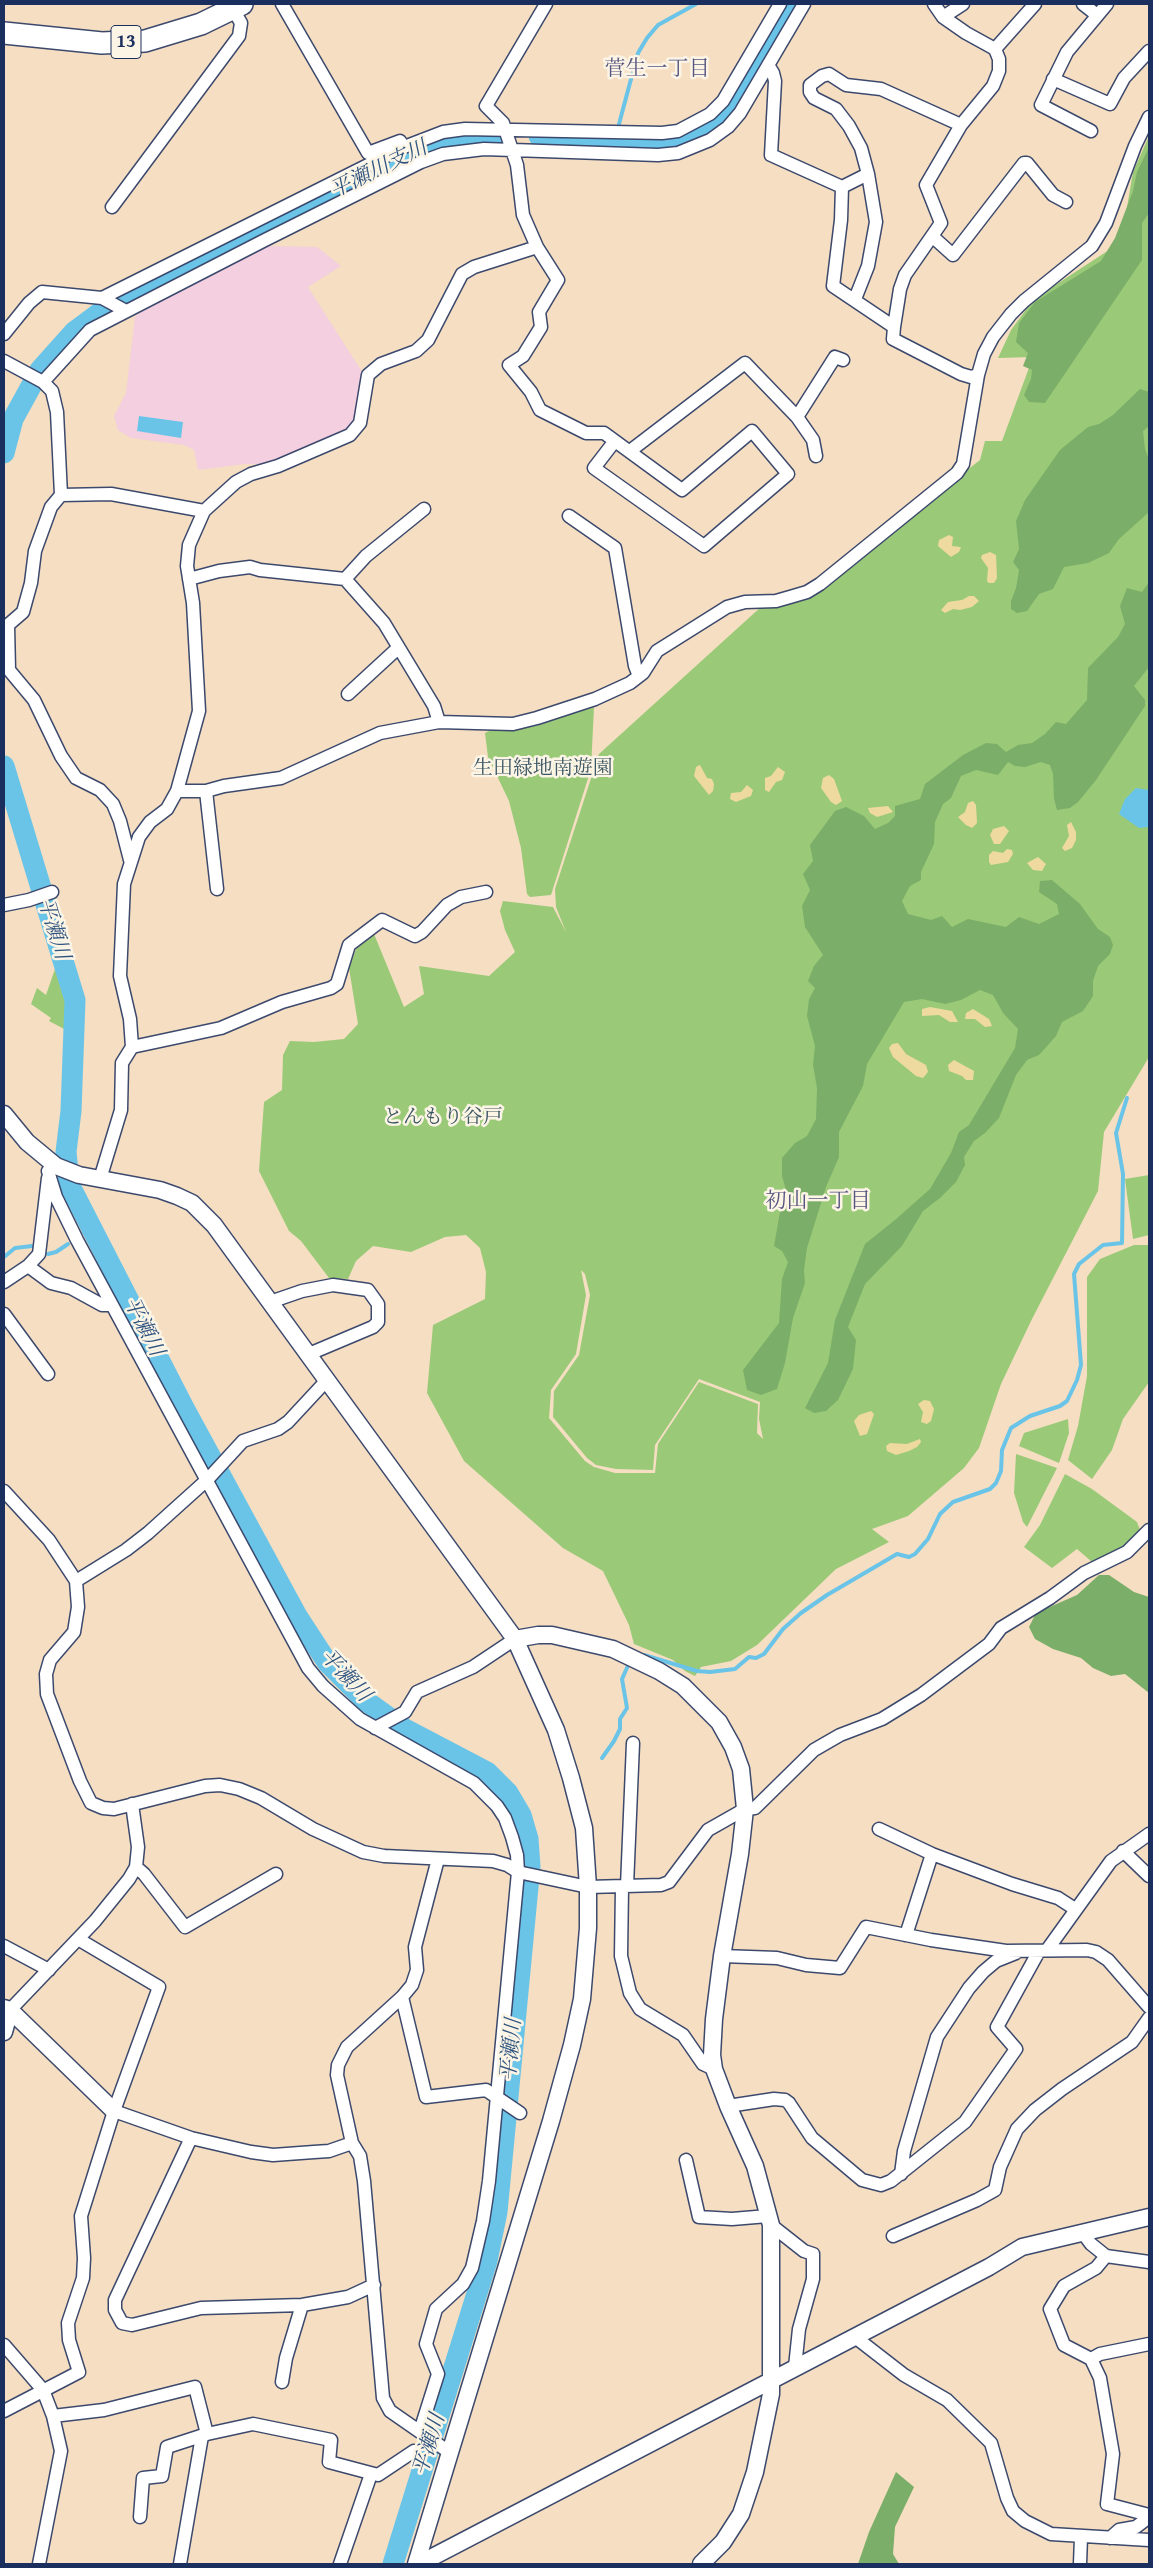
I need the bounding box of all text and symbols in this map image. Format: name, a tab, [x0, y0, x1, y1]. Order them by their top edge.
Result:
road number: 13	[111, 26, 141, 58]
district label: 菅生一丁目	[605, 57, 709, 83]
water label: 平瀬川支川	[326, 136, 432, 204]
park label: 生田緑地南遊園	[473, 757, 613, 781]
water label: 平瀬川	[32, 895, 74, 963]
park label: とんもり谷戸	[383, 1106, 503, 1130]
district label: 初山一丁目	[766, 1189, 870, 1215]
water label: 平瀬川	[117, 1293, 169, 1361]
water label: 平瀬川	[314, 1644, 376, 1708]
water label: 平瀬川	[497, 2018, 527, 2082]
water label: 平瀬川	[409, 2411, 451, 2479]

